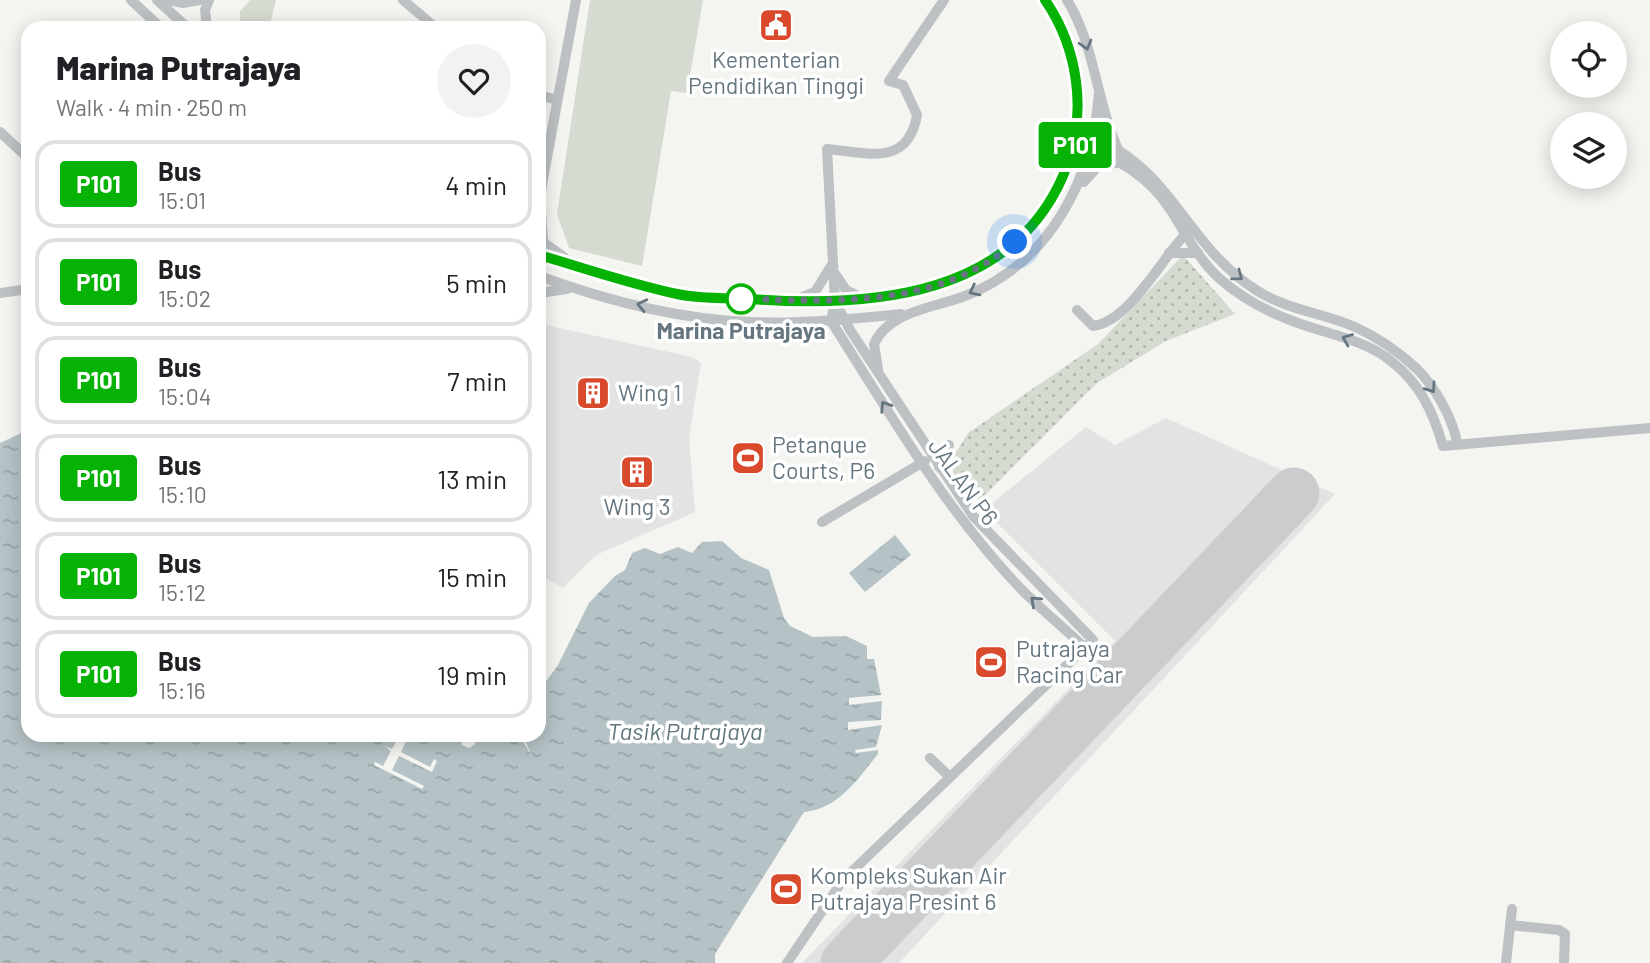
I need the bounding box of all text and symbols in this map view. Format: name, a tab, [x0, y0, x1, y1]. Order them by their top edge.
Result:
public building icon: Kementerian Pendidikan Tinggi	[757, 6, 795, 44]
map controls	[1550, 21, 1627, 189]
button: locate	[1550, 21, 1627, 98]
one-way arrow	[1078, 39, 1093, 51]
button: heart	[437, 44, 511, 118]
place label: Kementerian Pendidikan Tinggi	[688, 45, 864, 99]
text: Marina Putrajaya	[56, 47, 301, 87]
text: Walk · 4 min · 250 m	[56, 93, 247, 121]
button: layers	[1550, 112, 1627, 189]
line badge: P101	[1026, 122, 1124, 168]
text: P101	[1053, 130, 1097, 159]
text: Bus	[158, 155, 201, 186]
text: P101	[76, 169, 121, 198]
text: 4 min	[445, 169, 507, 200]
text: 15:01	[158, 186, 206, 214]
your location	[997, 224, 1032, 259]
text: Bus	[158, 253, 201, 284]
text: P101	[76, 267, 121, 296]
text: 5 min	[446, 267, 507, 298]
one-way arrow	[1231, 268, 1243, 281]
one-way arrow	[969, 282, 981, 296]
text: 15:02	[158, 284, 211, 312]
marker: Marina Putrajaya	[726, 284, 756, 314]
one-way arrow	[636, 299, 648, 313]
place label: Marina Putrajaya	[656, 316, 826, 344]
one-way arrow	[1342, 334, 1354, 348]
text: Bus	[158, 351, 201, 382]
text: P101	[76, 365, 121, 394]
text: 7 min	[447, 365, 507, 396]
building icon: Wing 1	[574, 374, 612, 412]
place label: Wing 1	[618, 378, 681, 406]
one-way arrow	[1423, 380, 1435, 393]
text: 15:04	[158, 382, 211, 410]
one-way arrow	[880, 400, 893, 413]
place label: Petanque Courts, P6	[772, 430, 875, 484]
street label: JALAN P6	[923, 432, 1005, 530]
sports icon: Petanque Courts, P6	[729, 439, 767, 477]
text: Bus	[158, 449, 201, 480]
building icon: Wing 3	[618, 453, 656, 491]
text: P101	[76, 463, 121, 492]
text: 13 min	[437, 463, 507, 494]
text: 15:10	[158, 480, 207, 508]
place label: Wing 3	[603, 492, 671, 520]
text: Bus	[158, 547, 201, 578]
text: P101	[76, 561, 121, 590]
text: 15 min	[437, 561, 507, 592]
text: 15:12	[158, 578, 206, 606]
one-way arrow	[1030, 597, 1043, 610]
place label: Putrajaya Racing Car	[1016, 634, 1124, 688]
sports icon: Putrajaya Racing Car	[972, 643, 1010, 681]
text: Bus	[158, 645, 201, 676]
text: P101	[76, 659, 121, 688]
text: 19 min	[437, 659, 507, 690]
text: 15:16	[158, 676, 206, 704]
water label: Tasik Putrajaya	[608, 716, 763, 745]
place label: Kompleks Sukan Air Putrajaya Presint 6	[810, 861, 1007, 915]
sports icon: Kompleks Sukan Air Putrajaya Presint 6	[767, 870, 805, 908]

